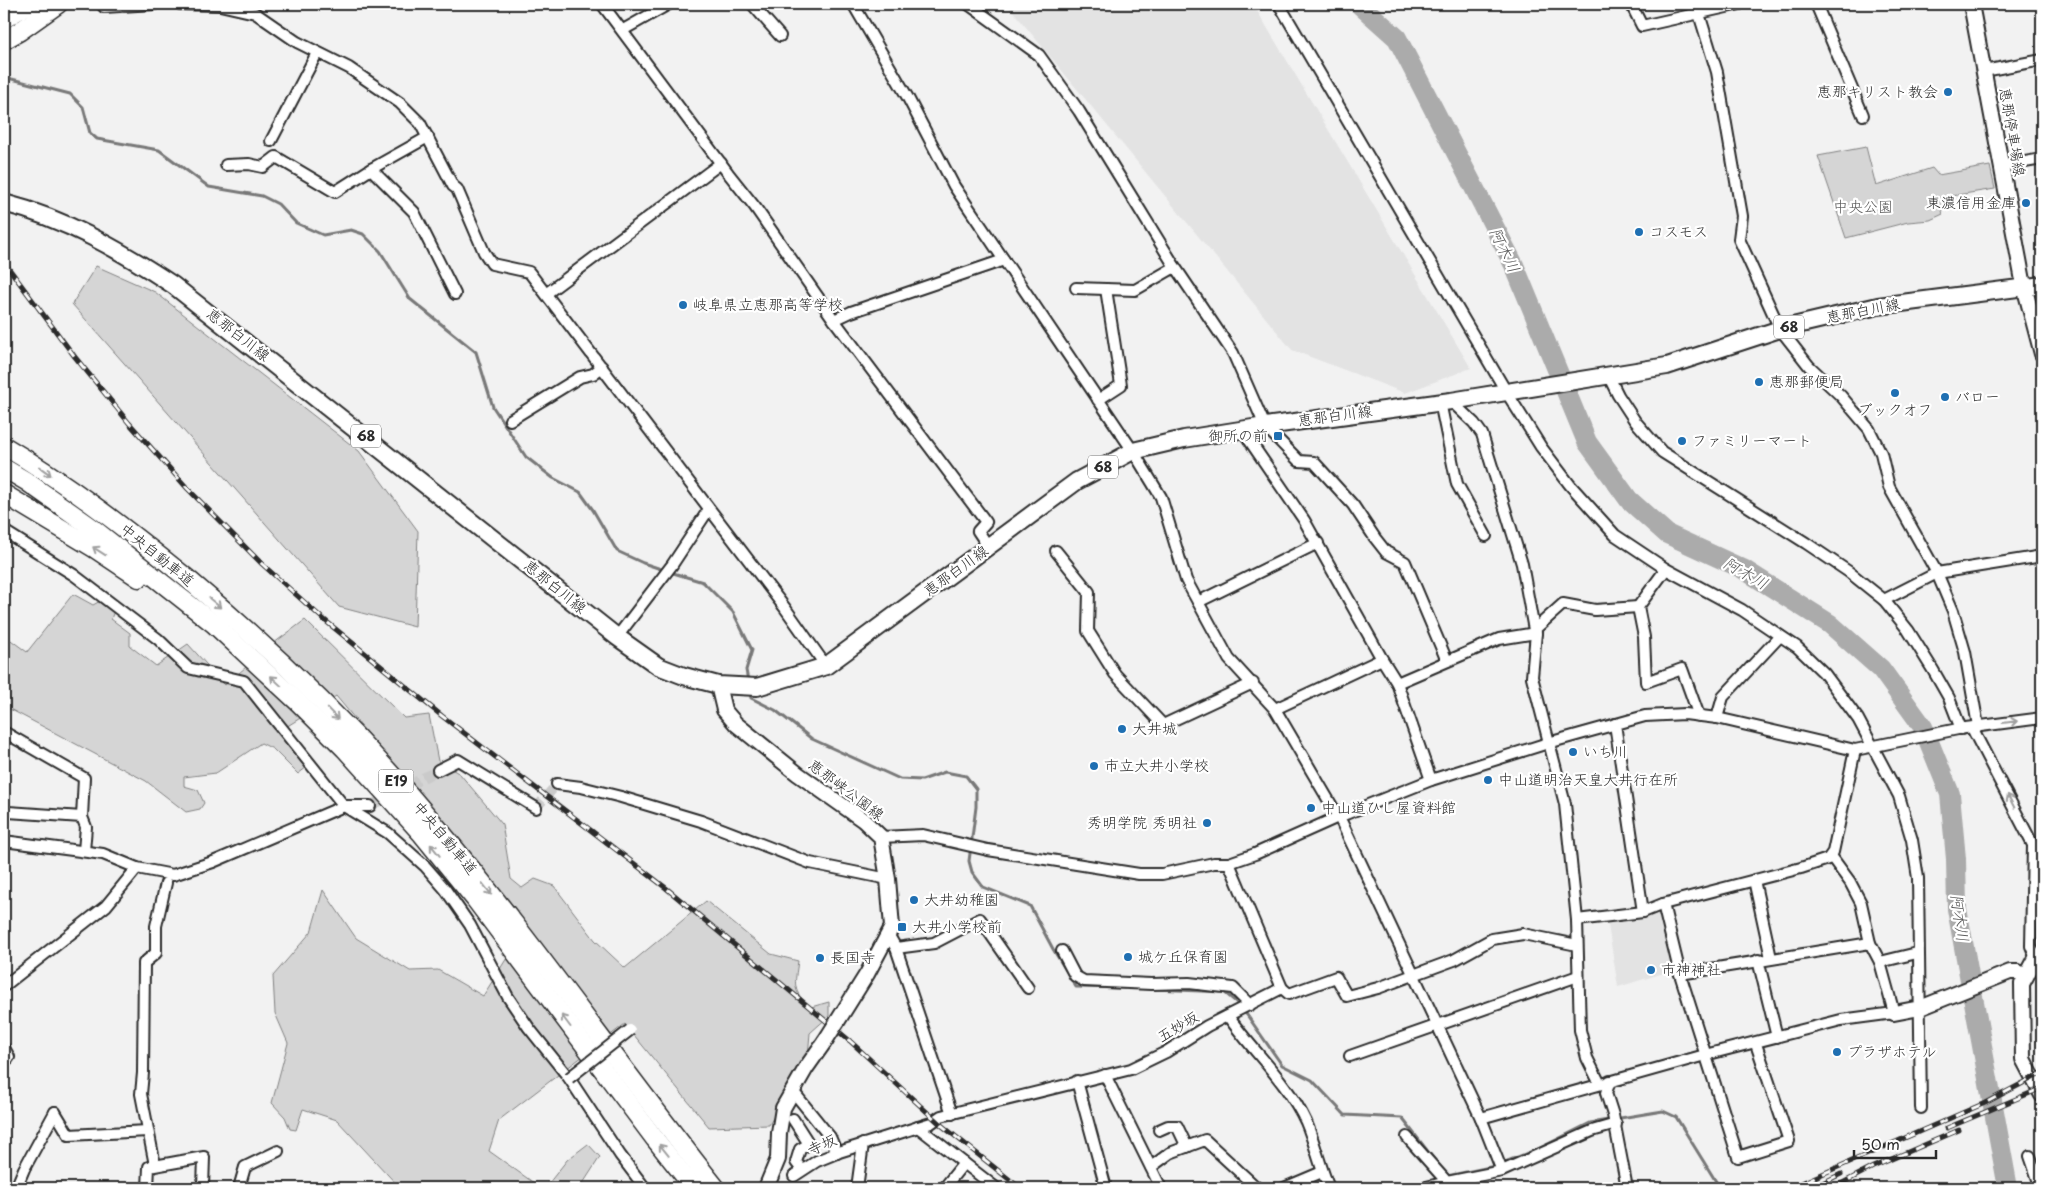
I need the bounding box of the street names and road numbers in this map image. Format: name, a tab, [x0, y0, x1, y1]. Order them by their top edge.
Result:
street label: 恵那停車場線	[1994, 85, 2033, 178]
street label: 恵那白川線	[1824, 291, 1902, 328]
street label: 恵那白川線	[202, 302, 276, 366]
road number: 68	[1774, 316, 1804, 338]
street label: 恵那白川線	[1296, 398, 1374, 431]
road number: 68	[351, 424, 381, 448]
road number: 68	[1088, 456, 1118, 478]
street label: 中央自動車道	[116, 517, 200, 591]
street label: 恵那白川線	[918, 538, 992, 601]
street label: 恵那白川線	[520, 553, 592, 618]
street label: 恵那峡公園線	[804, 753, 890, 825]
road number: E19	[378, 769, 414, 792]
street label: 中央自動車道	[408, 795, 484, 879]
street label: 五妙坂	[1152, 1004, 1202, 1047]
street label: 寺坂	[803, 1127, 840, 1160]

